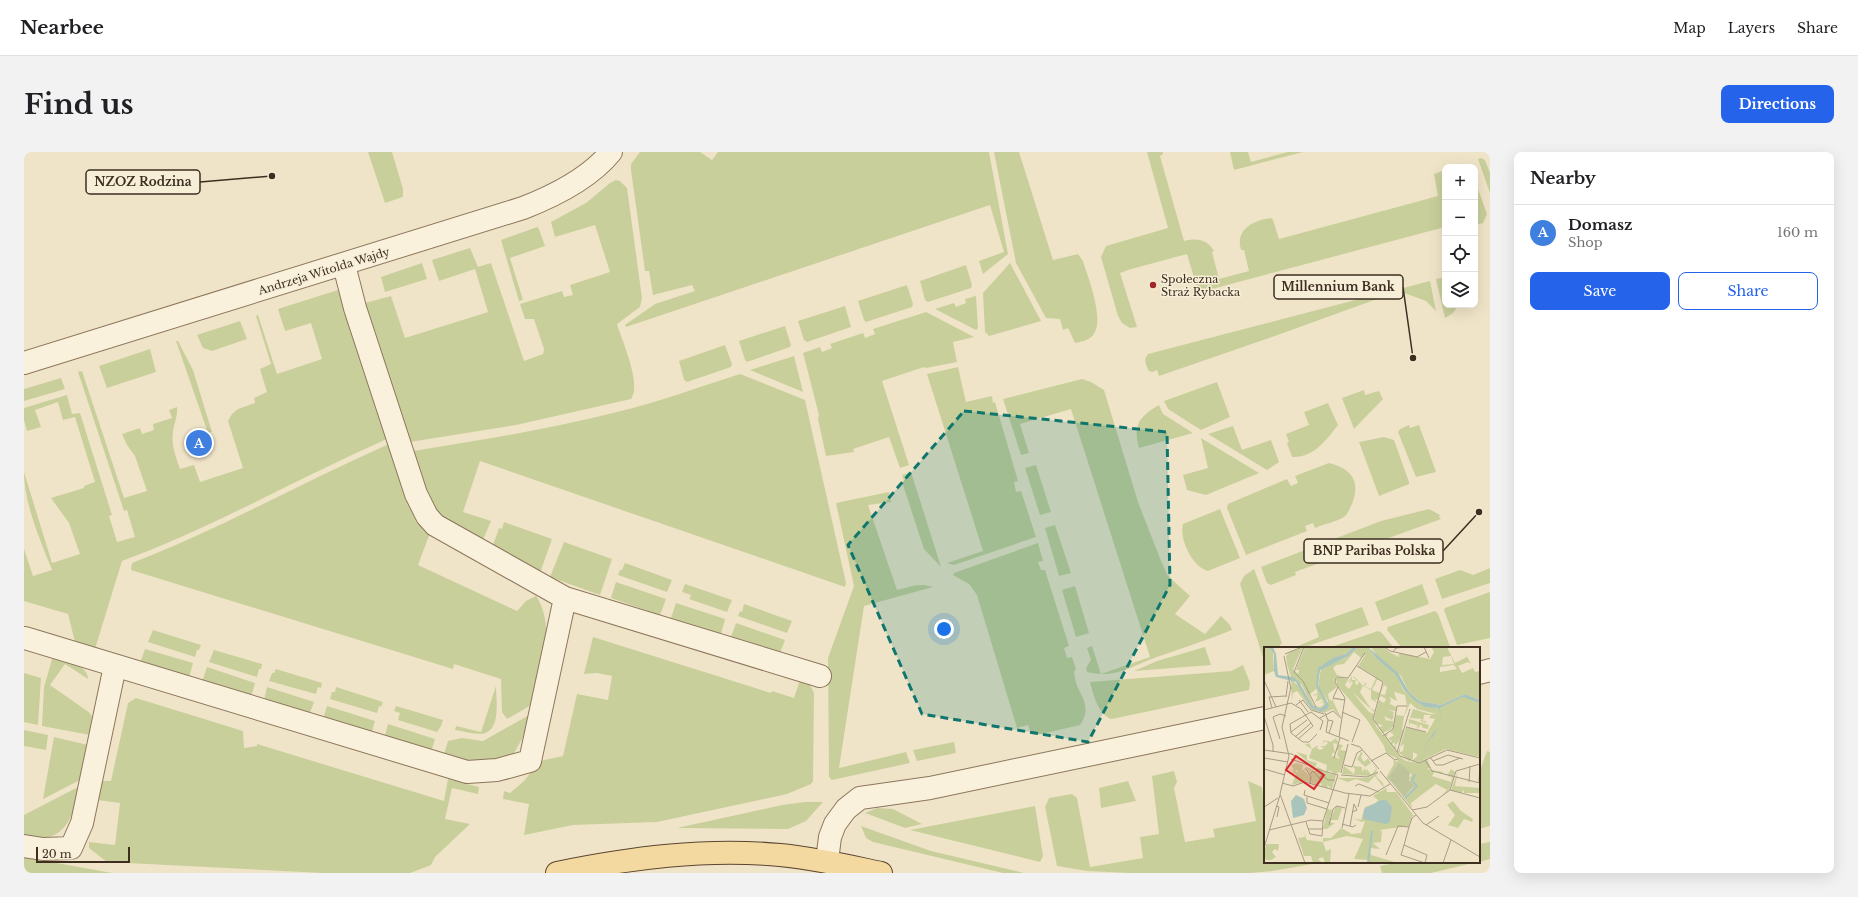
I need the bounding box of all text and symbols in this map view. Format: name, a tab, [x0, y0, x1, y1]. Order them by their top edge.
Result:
text: Nearbee	[20, 16, 104, 39]
text: Map	[1673, 19, 1706, 37]
text: Layers	[1728, 19, 1775, 37]
text: Share	[1797, 19, 1838, 37]
button: Directions	[1721, 85, 1834, 123]
text: Find us	[24, 87, 134, 122]
map controls	[1442, 164, 1478, 308]
button: +	[1442, 164, 1478, 200]
text: Nearby	[1530, 168, 1596, 189]
callout: NZOZ Rodzina	[86, 170, 200, 194]
text: NZOZ Rodzina	[94, 174, 192, 189]
button: −	[1442, 200, 1478, 236]
text: Domasz	[1568, 215, 1632, 234]
text: A	[1538, 224, 1548, 241]
text: 160 m	[1777, 224, 1818, 241]
text: Shop	[1568, 234, 1603, 251]
button: locate	[1442, 236, 1478, 272]
street label: Andrzeja Witolda Wajdy	[256, 244, 391, 298]
place label: Społeczna Straż Rybacka	[1161, 272, 1241, 299]
button: layers	[1442, 272, 1478, 308]
button: Save	[1530, 272, 1670, 310]
button: Share	[1678, 272, 1818, 310]
callout: Millennium Bank	[1274, 275, 1403, 299]
text: Millennium Bank	[1281, 279, 1396, 294]
marker: Społeczna Straż Rybacka	[1148, 280, 1158, 290]
pin: A	[186, 428, 212, 458]
callout: BNP Paribas Polska	[1304, 539, 1443, 563]
text: BNP Paribas Polska	[1313, 543, 1435, 558]
your location	[934, 619, 954, 639]
inset map	[1264, 647, 1480, 863]
scale bar	[36, 845, 130, 864]
text: 20 m	[42, 847, 72, 861]

